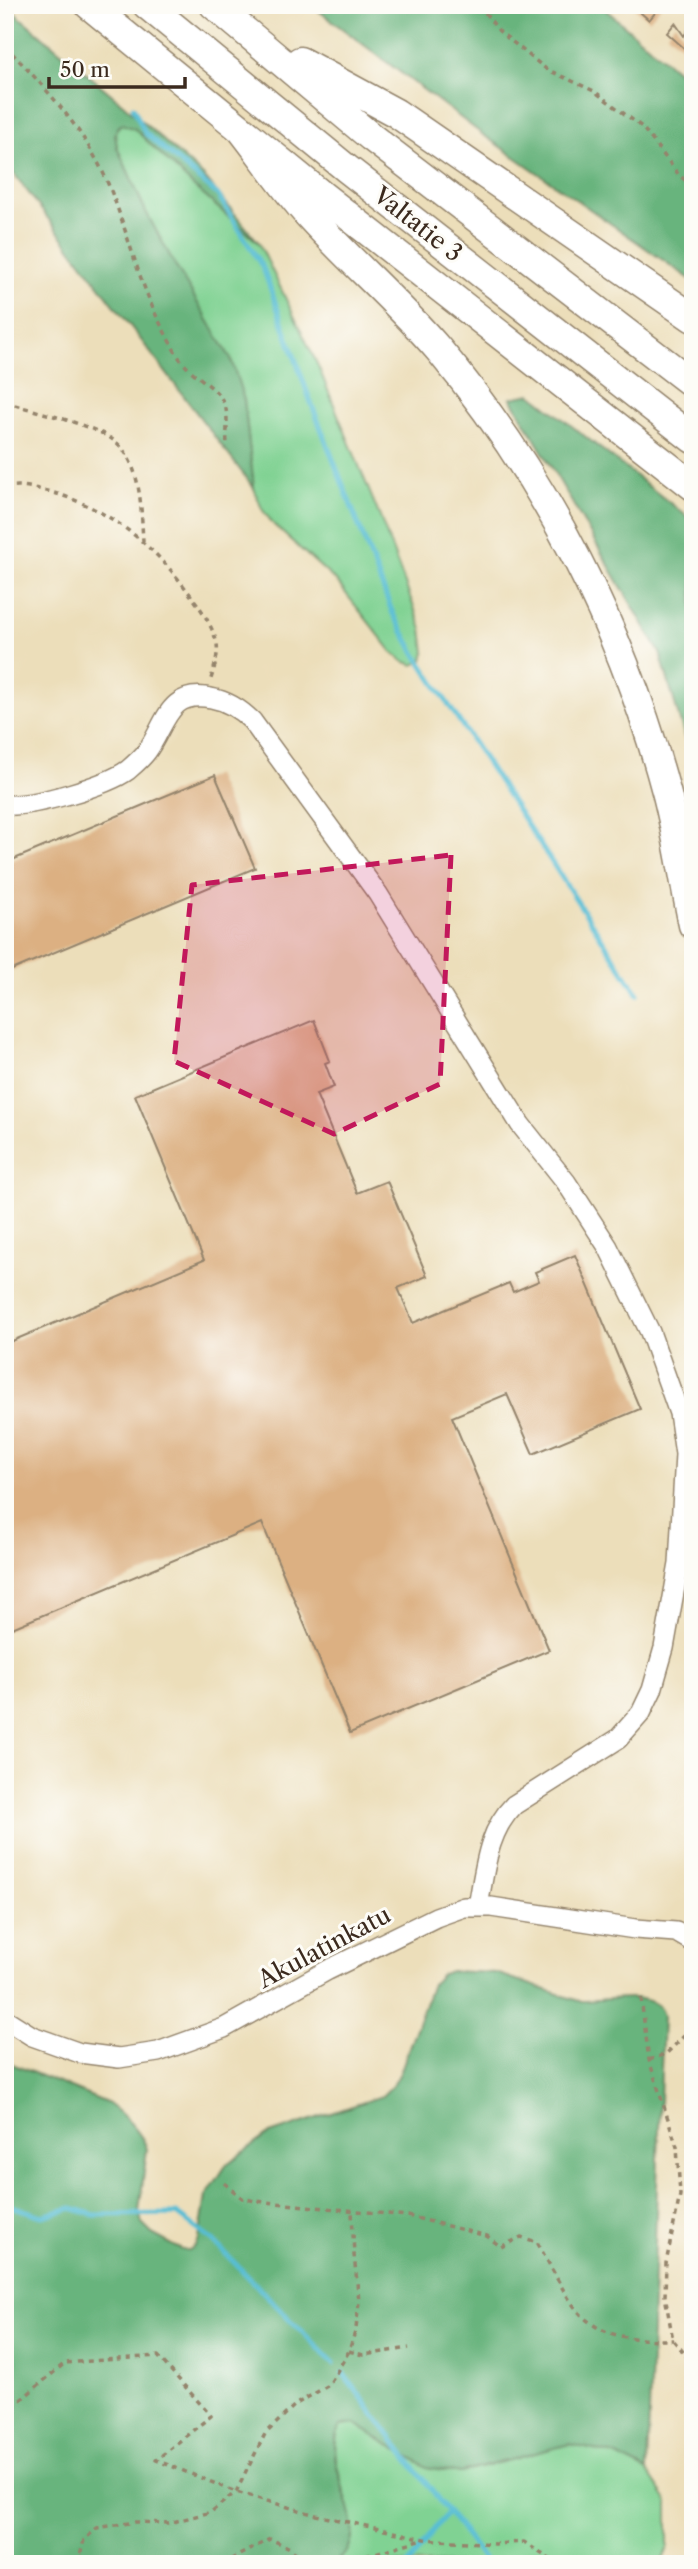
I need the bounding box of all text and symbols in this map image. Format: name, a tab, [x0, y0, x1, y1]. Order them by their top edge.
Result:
scale bar	[49, 46, 186, 90]
text: 50 m	[60, 57, 110, 82]
street label: Valtatie 3	[367, 180, 468, 268]
street label: Akulatinkatu	[252, 1900, 396, 1995]

